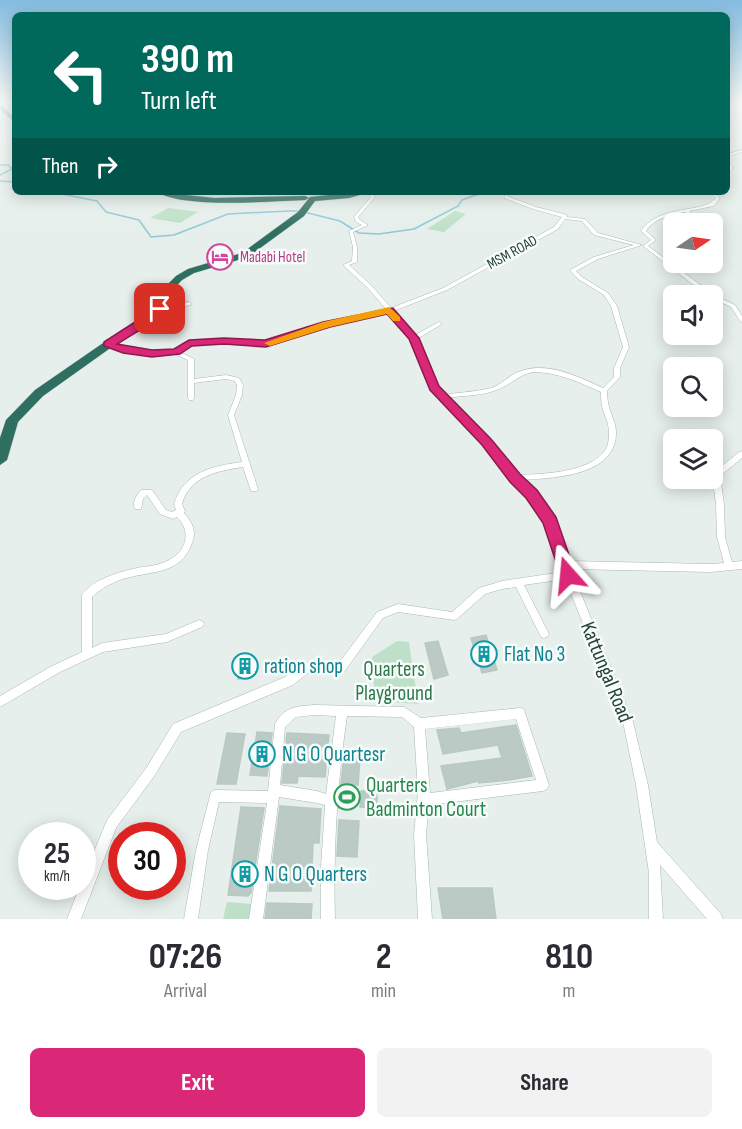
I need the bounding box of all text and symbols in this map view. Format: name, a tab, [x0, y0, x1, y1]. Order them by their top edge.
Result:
text: 390 m	[141, 34, 234, 85]
icon: left	[42, 36, 120, 114]
text: Turn left	[141, 85, 217, 117]
icon: right	[90, 150, 123, 183]
text: Then	[42, 153, 78, 180]
north arrow	[663, 213, 723, 273]
map controls	[663, 213, 723, 489]
street label: MSM ROAD	[484, 231, 541, 274]
hotel icon: Madabi Hotel	[205, 242, 235, 272]
place label: Madabi Hotel	[240, 248, 305, 267]
pin	[134, 283, 185, 334]
button: sound	[663, 285, 723, 345]
icon: arrive	[143, 292, 176, 325]
button: search	[663, 357, 723, 417]
button: layers	[663, 429, 723, 489]
position arrow	[536, 543, 600, 607]
street label: Kattungal Road	[575, 618, 638, 726]
building icon: Flat No 3	[469, 639, 499, 669]
place label: Flat No 3	[504, 642, 565, 667]
building icon: ration shop	[230, 651, 260, 681]
place label: ration shop	[264, 654, 343, 679]
park label: Quarters Playground	[355, 657, 433, 706]
building icon: N G O Quartesr	[247, 739, 277, 769]
place label: N G O Quartesr	[282, 742, 385, 767]
place label: Quarters Badminton Court	[366, 773, 486, 822]
sports icon: Quarters Badminton Court	[332, 782, 362, 812]
speed limit sign: 30	[108, 822, 186, 900]
text: 25	[44, 836, 70, 872]
building icon: N G O Quarters	[230, 859, 260, 889]
place label: N G O Quarters	[264, 862, 367, 887]
text: km/h	[44, 867, 70, 886]
text: 07:26	[149, 936, 222, 979]
text: 2	[376, 936, 391, 979]
text: 810	[545, 936, 593, 979]
text: Arrival	[164, 979, 207, 1003]
text: min	[371, 979, 396, 1003]
text: m	[563, 979, 575, 1003]
button: Exit	[30, 1048, 365, 1117]
button: Share	[377, 1048, 712, 1117]

